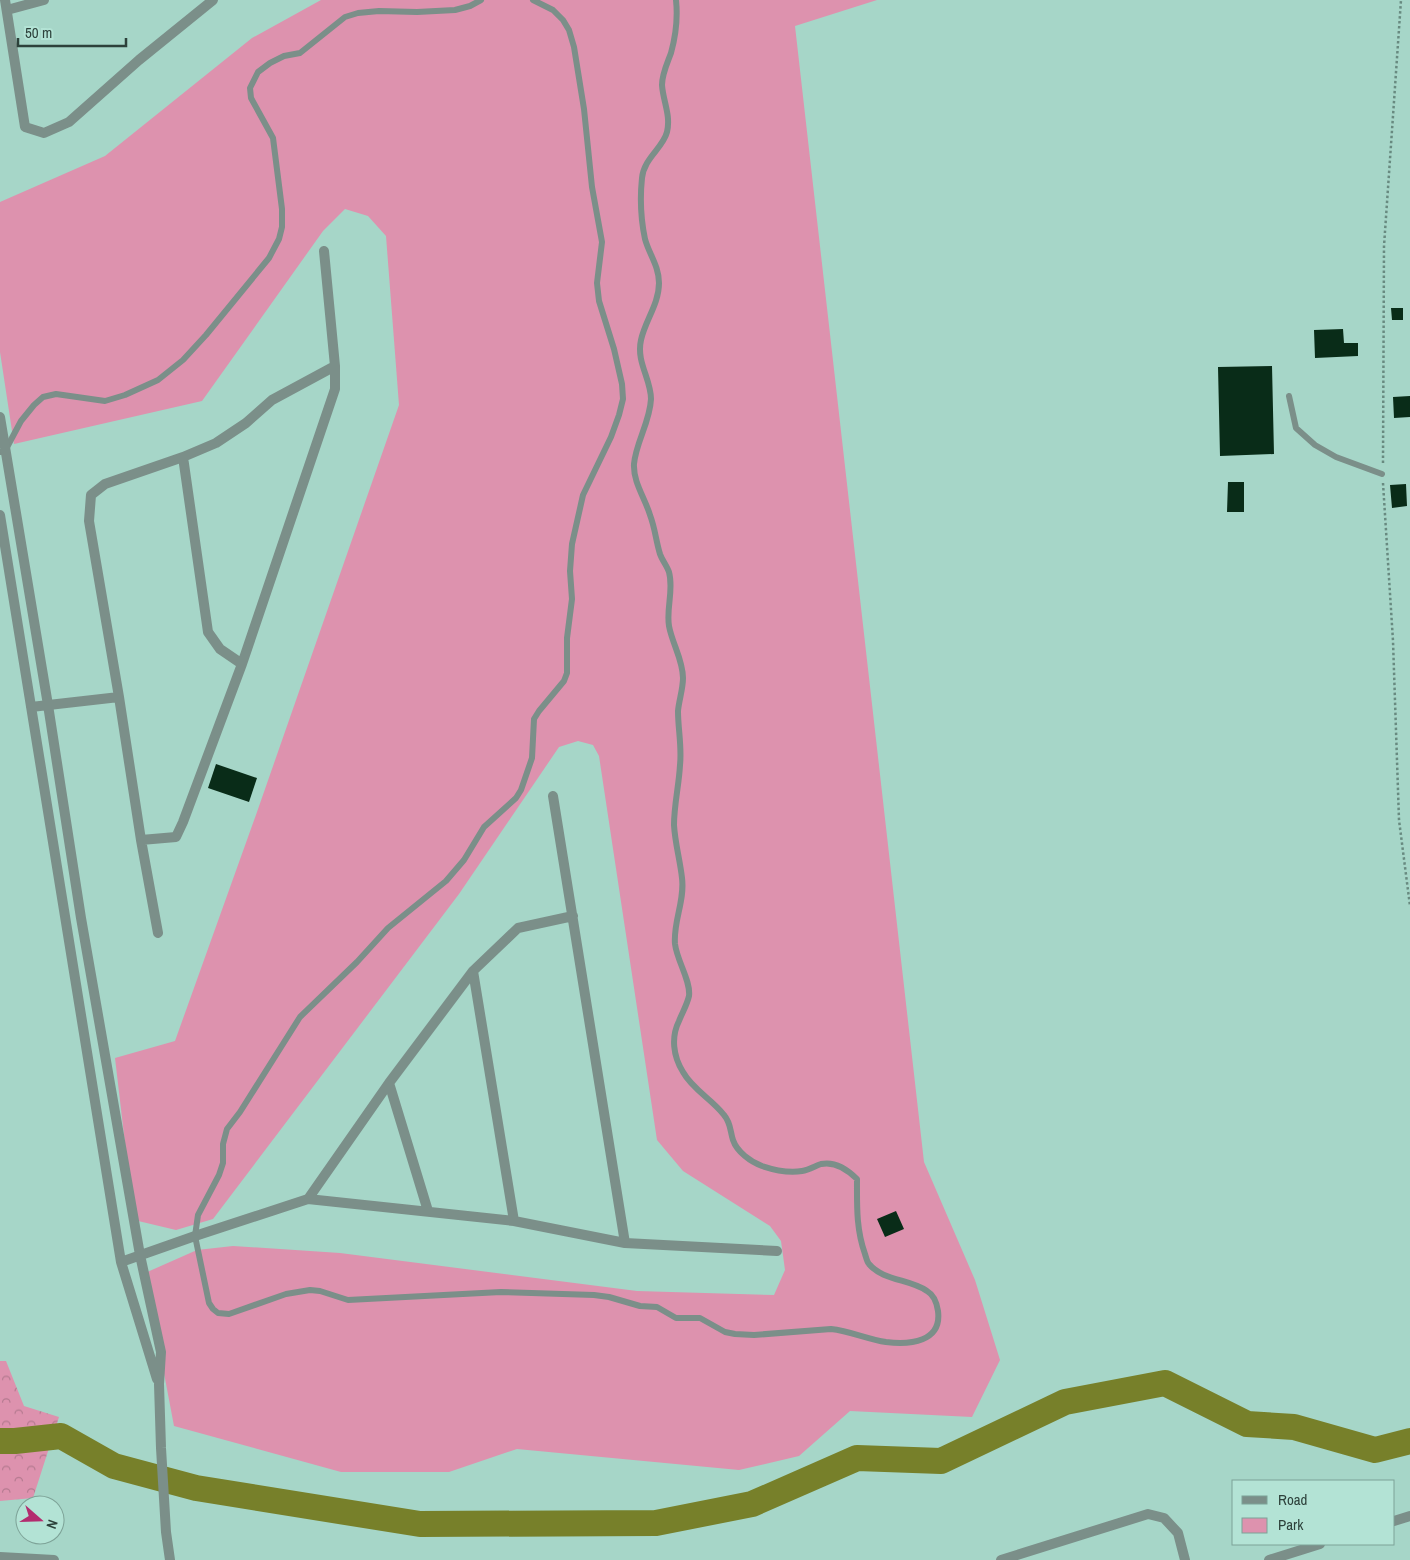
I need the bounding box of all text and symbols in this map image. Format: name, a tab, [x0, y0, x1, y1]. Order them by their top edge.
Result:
scale bar	[18, 15, 125, 47]
text: 50 m	[25, 22, 52, 43]
legend	[1232, 1480, 1395, 1545]
text: Road	[1278, 1489, 1307, 1510]
north arrow	[15, 1495, 65, 1545]
text: Park	[1278, 1514, 1304, 1535]
text: N	[42, 1517, 62, 1531]

